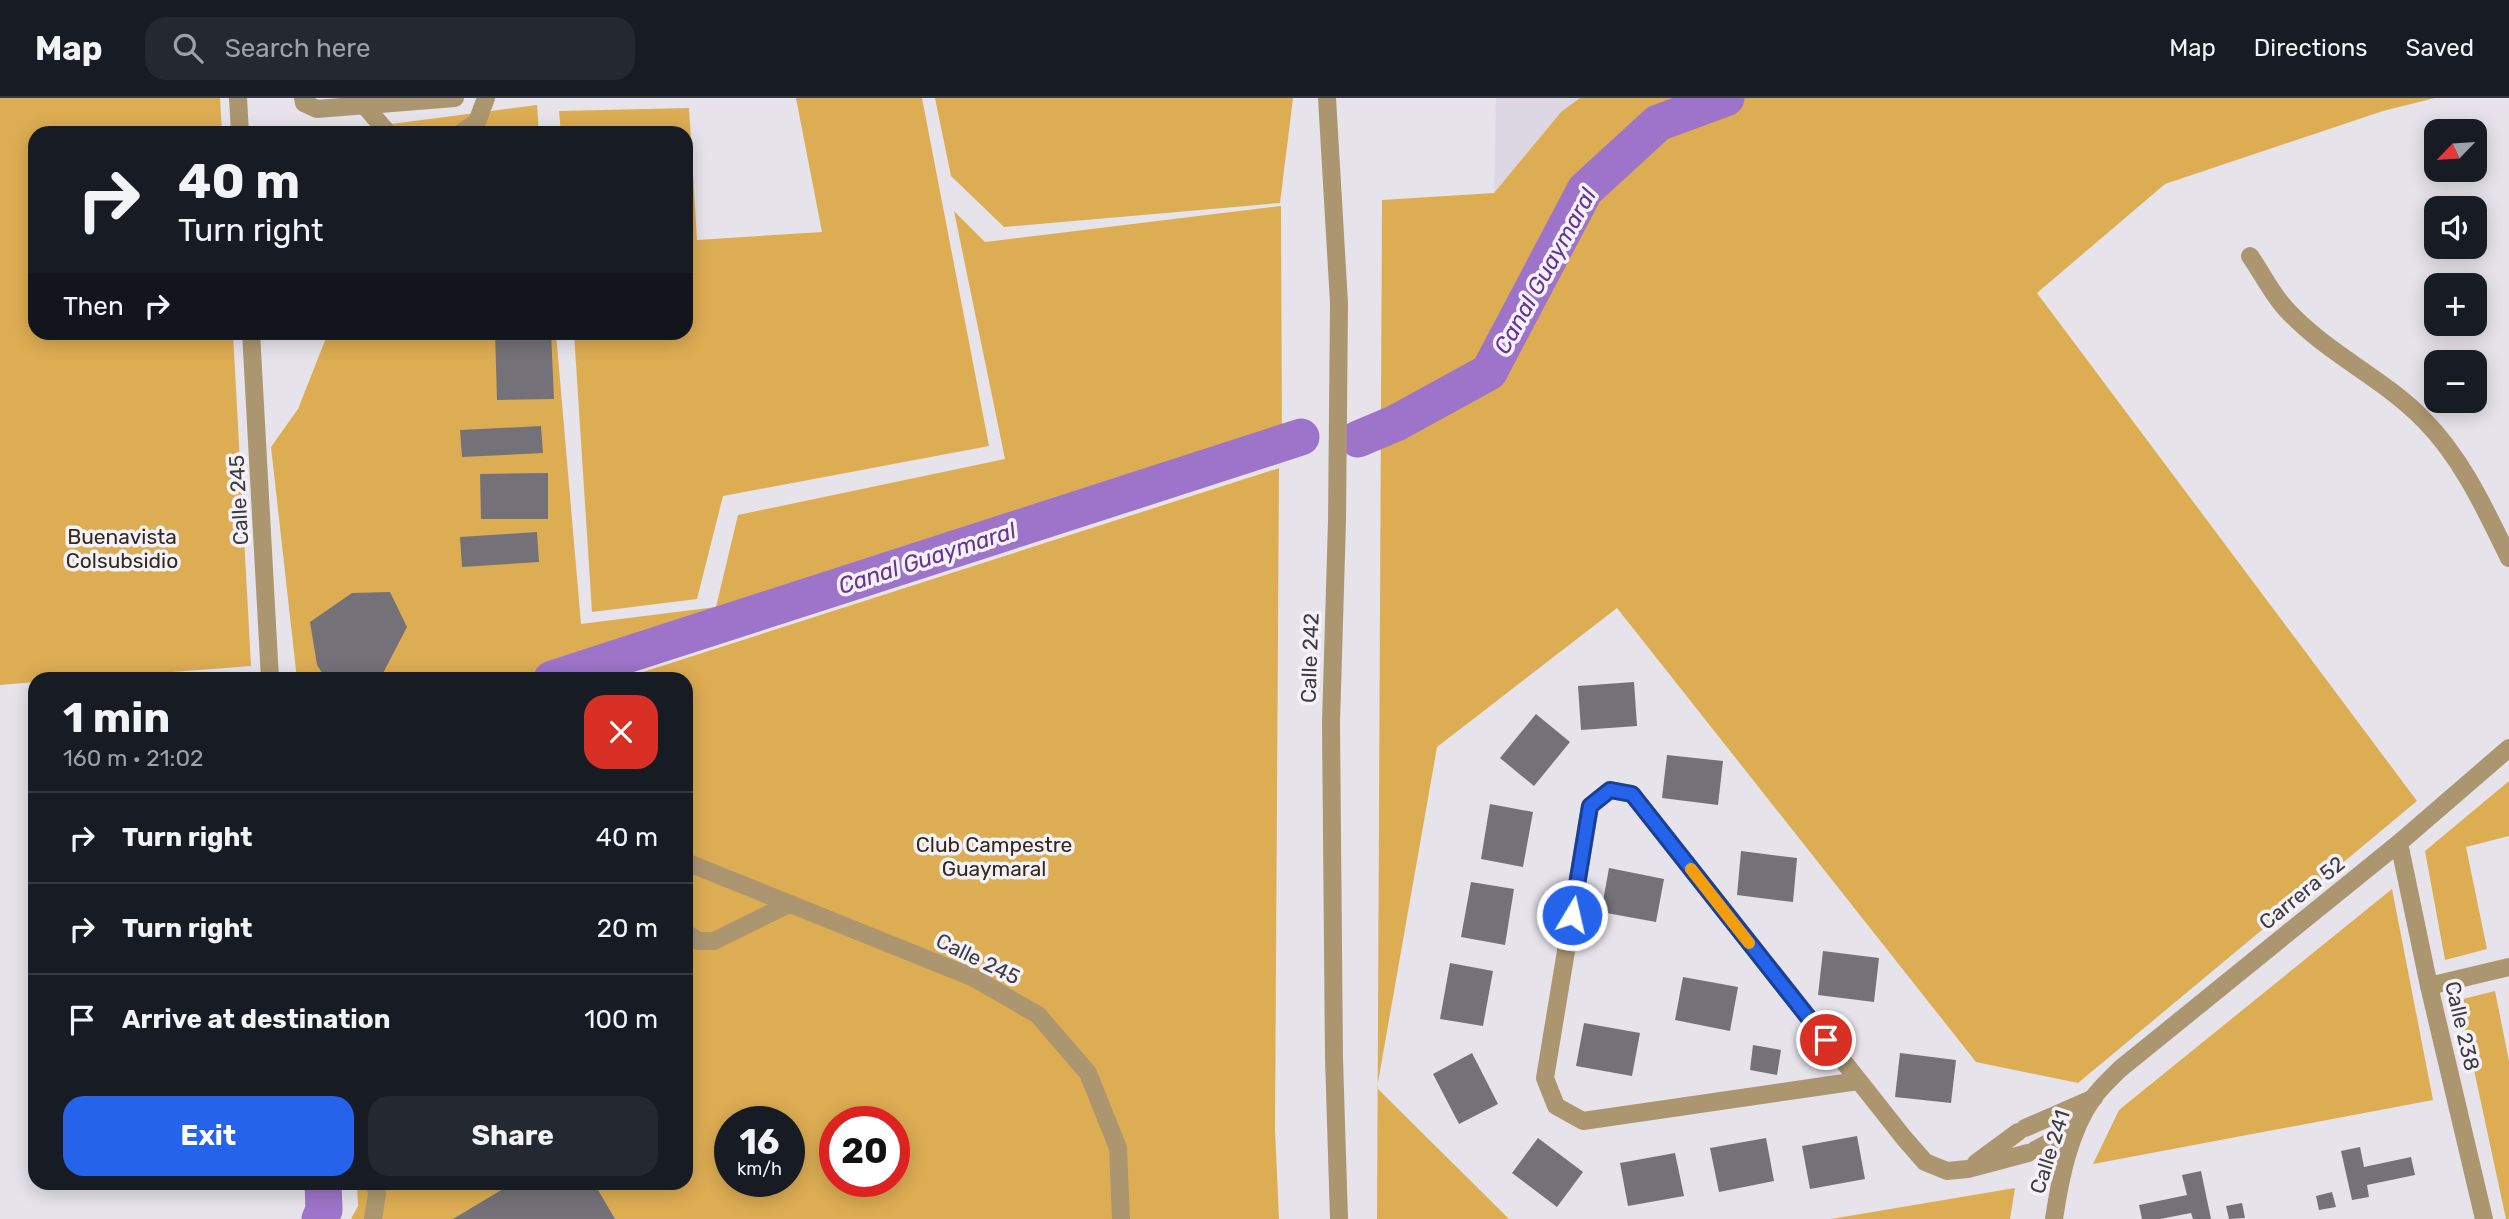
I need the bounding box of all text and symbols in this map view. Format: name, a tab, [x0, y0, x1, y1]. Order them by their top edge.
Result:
search box	[145, 17, 635, 80]
text: Map	[35, 29, 103, 68]
icon: search	[169, 29, 207, 67]
text: Search here	[225, 33, 370, 64]
text: Map	[2169, 34, 2216, 62]
text: Directions	[2254, 34, 2367, 62]
text: Saved	[2405, 34, 2474, 62]
north arrow	[2424, 119, 2487, 182]
map controls	[2424, 119, 2487, 413]
text: 40 m	[178, 152, 300, 210]
icon: right	[63, 154, 154, 245]
water label: Canal Guaymaral	[1488, 183, 1602, 359]
button: sound	[2424, 196, 2487, 259]
text: Turn right	[178, 211, 323, 249]
button: +	[2424, 273, 2487, 336]
icon: right	[138, 287, 176, 325]
text: Then	[63, 291, 124, 322]
button: −	[2424, 350, 2487, 413]
street label: Calle 245	[224, 454, 253, 546]
water label: Canal Guaymaral	[835, 516, 1020, 600]
park label: Buenavista Colsubsidio	[66, 524, 178, 573]
street label: Calle 242	[1295, 612, 1324, 703]
text: 1 min	[63, 693, 170, 743]
button: close	[584, 695, 658, 769]
text: 160 m · 21:02	[63, 744, 204, 772]
icon: right	[63, 819, 101, 857]
text: Turn right	[122, 822, 252, 853]
text: 40 m	[596, 822, 658, 853]
park label: Club Campestre Guaymaral	[916, 832, 1072, 881]
street label: Carrera 52	[2254, 851, 2349, 935]
position arrow	[1535, 878, 1609, 952]
icon: right	[63, 910, 101, 948]
text: Turn right	[122, 913, 252, 944]
text: 20 m	[597, 913, 658, 944]
street label: Calle 245	[932, 928, 1024, 990]
street label: Calle 238	[2440, 979, 2485, 1073]
icon: arrive	[63, 1001, 101, 1039]
text: Arrive at destination	[122, 1004, 390, 1035]
text: 100 m	[584, 1004, 658, 1035]
pin	[1796, 1010, 1856, 1070]
icon: arrive	[1807, 1021, 1845, 1059]
button: Exit	[63, 1096, 354, 1176]
button: Share	[368, 1096, 658, 1176]
speed limit sign: 20	[819, 1106, 910, 1197]
street label: Calle 241	[2024, 1107, 2075, 1197]
text: 16	[739, 1121, 780, 1163]
text: km/h	[737, 1158, 782, 1180]

